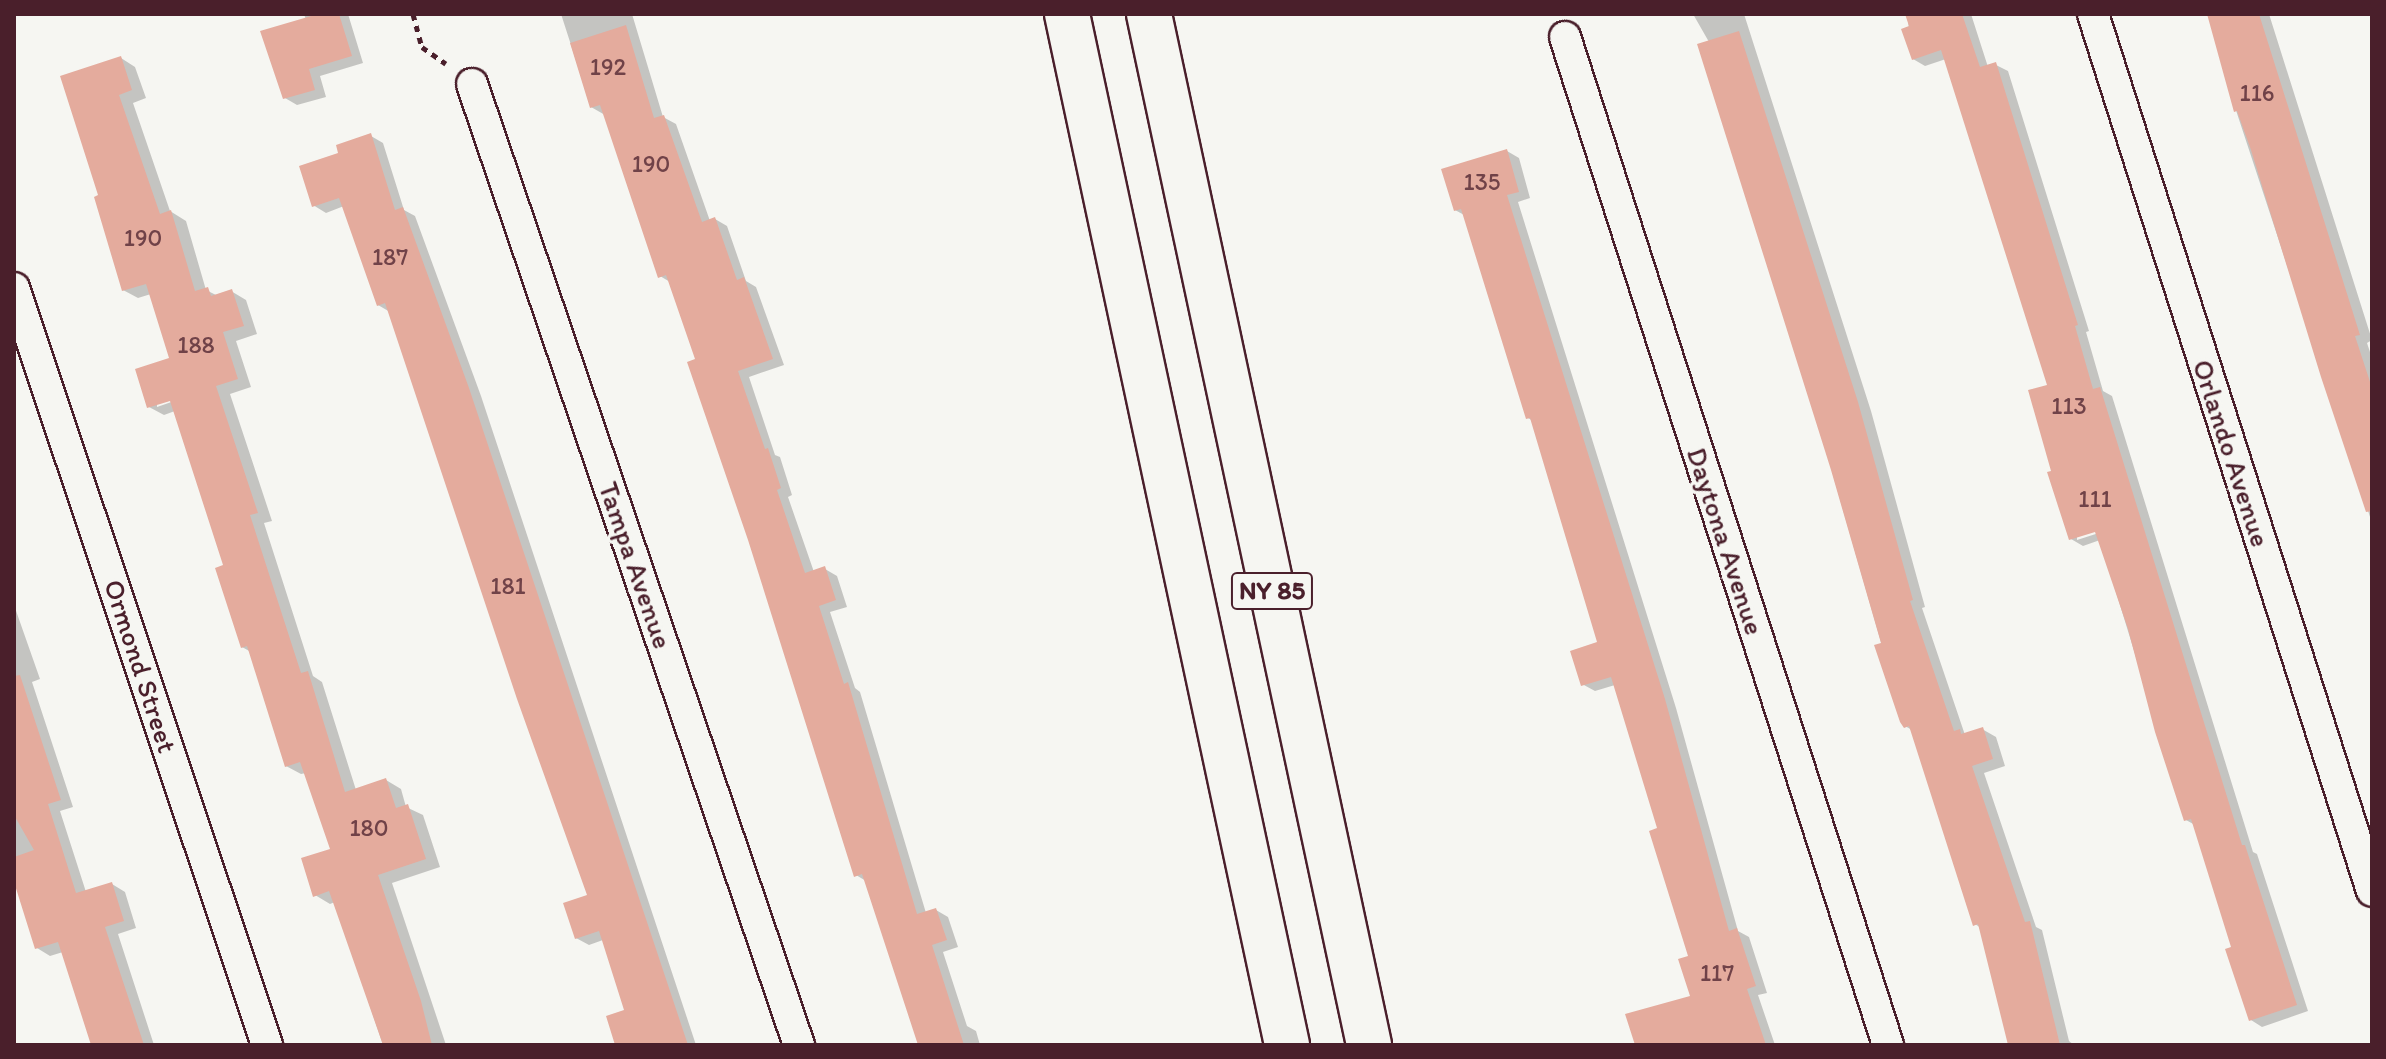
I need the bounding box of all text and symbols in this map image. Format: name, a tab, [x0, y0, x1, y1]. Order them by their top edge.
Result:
house number: 192	[590, 53, 626, 81]
house number: 116	[2240, 79, 2274, 107]
house number: 190	[632, 150, 670, 178]
house number: 135	[1464, 168, 1500, 196]
house number: 190	[124, 224, 162, 252]
house number: 187	[372, 243, 408, 271]
house number: 188	[177, 331, 215, 359]
street label: Orlando Avenue	[2186, 356, 2278, 550]
house number: 113	[2051, 392, 2087, 420]
street label: Daytona Avenue	[1680, 443, 1772, 639]
street label: Tampa Avenue	[592, 478, 680, 652]
house number: 111	[2078, 485, 2112, 513]
road number: NY 85	[1230, 569, 1314, 613]
house number: 181	[490, 572, 526, 600]
street label: Ormond Street	[97, 575, 185, 757]
house number: 180	[349, 814, 389, 842]
house number: 117	[1700, 959, 1734, 987]

